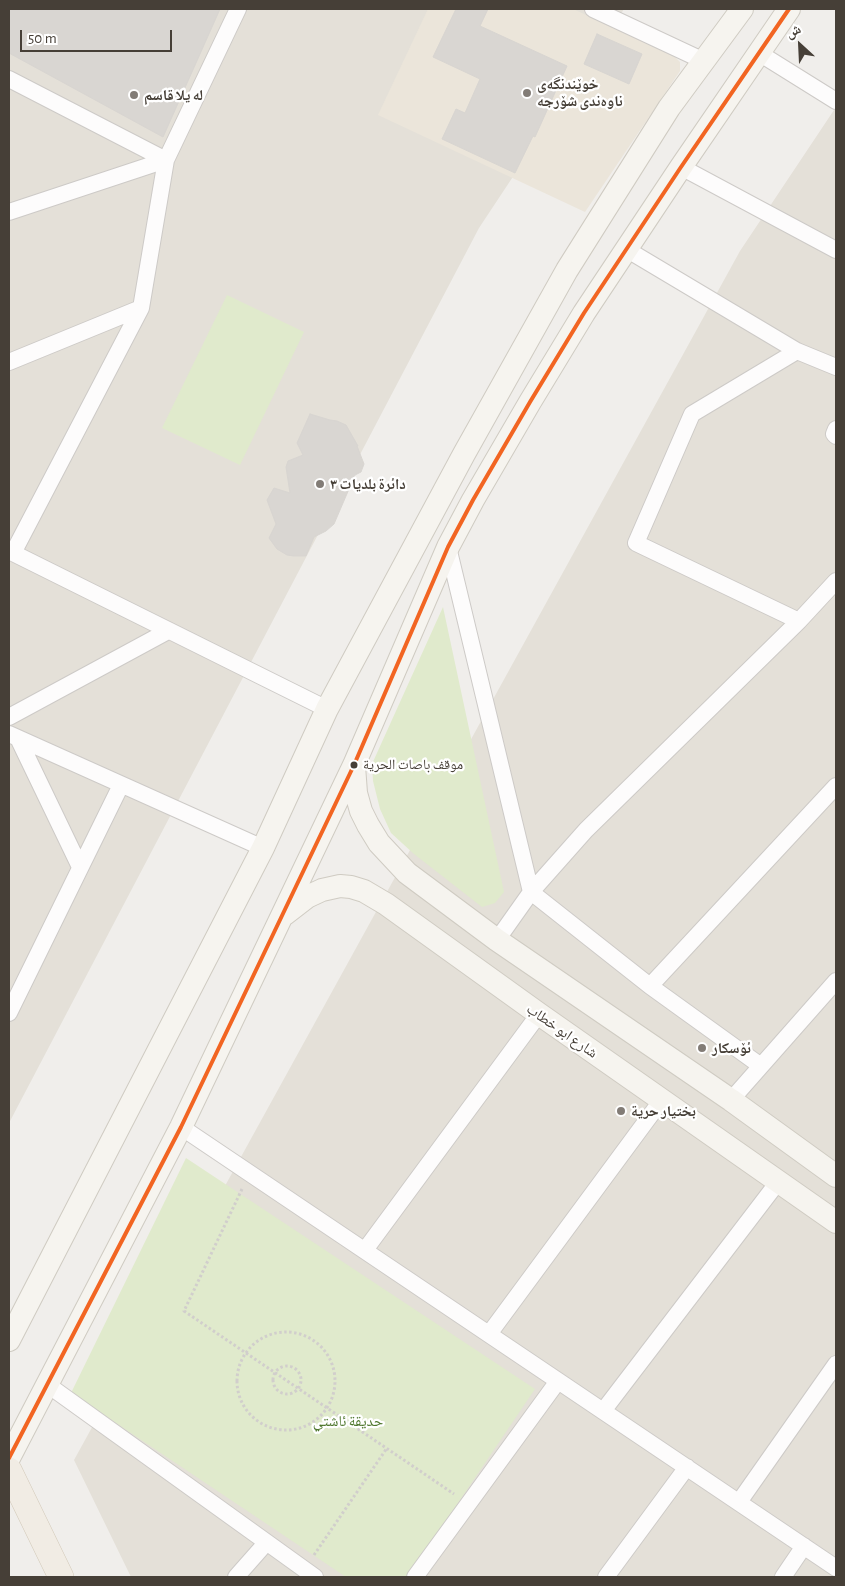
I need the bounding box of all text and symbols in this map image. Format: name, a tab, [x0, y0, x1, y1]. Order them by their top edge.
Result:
scale bar	[22, 20, 175, 52]
north arrow	[775, 20, 825, 70]
text: ش	[784, 22, 803, 41]
text: 50 m	[28, 31, 57, 46]
place label: خوێندنگەی ناوەندی شۆرجە	[537, 75, 623, 110]
place label: له يلا قاسم	[144, 86, 203, 104]
marker: خوێندنگەی ناوەندی شۆرجە	[521, 87, 533, 99]
marker: له يلا قاسم	[128, 89, 140, 101]
place label: دائرة بلديات ٣	[330, 475, 406, 493]
marker: دائرة بلديات ٣	[314, 478, 326, 490]
place label: موقف باصات الحریة	[363, 757, 463, 773]
marker: موقف باصات الحریة	[349, 760, 359, 770]
street label: شارع ابو خطاب	[523, 1000, 601, 1062]
place label: ئۆسکار	[712, 1039, 751, 1057]
marker: ئۆسکار	[696, 1042, 708, 1054]
place label: بختيار حرية	[631, 1102, 696, 1120]
marker: بختيار حرية	[615, 1105, 627, 1117]
park label: حديقة ئاشتي	[313, 1412, 383, 1430]

